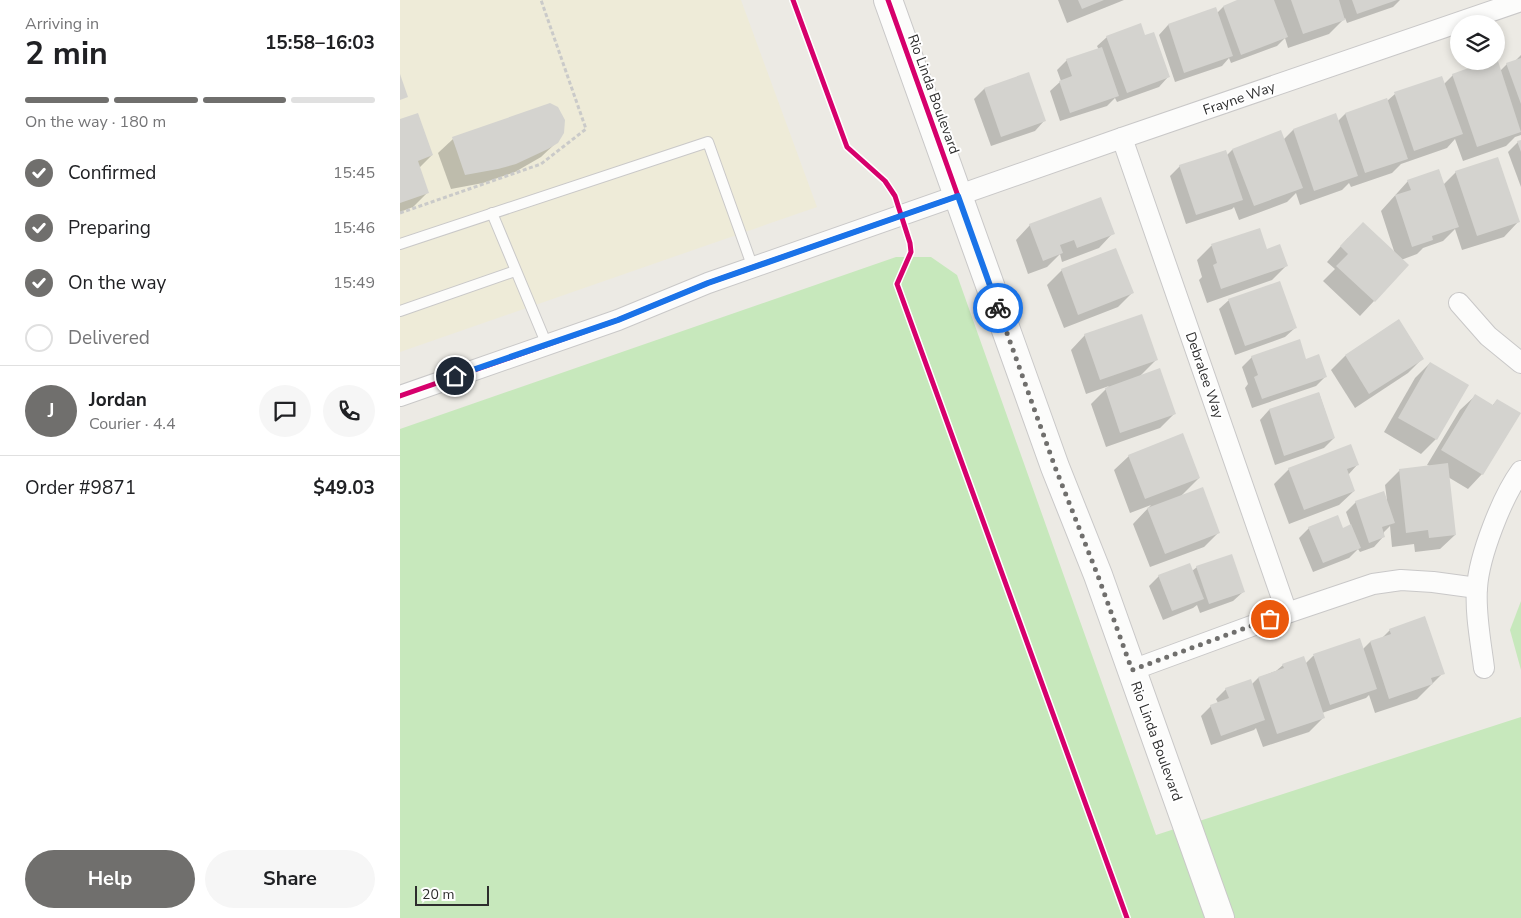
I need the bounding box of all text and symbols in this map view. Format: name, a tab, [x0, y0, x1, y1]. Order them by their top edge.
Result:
text: Arriving in	[25, 13, 99, 35]
map controls	[1450, 15, 1505, 70]
button: layers	[1450, 15, 1505, 70]
text: 15:58–16:03	[265, 30, 375, 56]
text: 2 min	[25, 32, 108, 75]
street label: Rio Linda Boulevard	[903, 32, 964, 157]
street label: Frayne Way	[1201, 77, 1279, 120]
text: On the way · 180 m	[25, 111, 166, 133]
icon: check	[25, 159, 53, 187]
text: Confirmed	[68, 160, 156, 186]
text: 15:45	[333, 162, 375, 184]
icon: check	[25, 214, 53, 242]
text: Preparing	[68, 215, 151, 241]
text: 15:46	[333, 217, 375, 239]
icon: check	[25, 269, 53, 297]
text: On the way	[68, 270, 166, 296]
text: 15:49	[333, 272, 375, 294]
courier	[973, 283, 1023, 333]
icon: bike	[984, 294, 1012, 322]
text: Delivered	[68, 325, 150, 351]
street label: Debralee Way	[1181, 329, 1228, 422]
pin	[434, 355, 476, 397]
icon: home	[441, 362, 469, 390]
button: chat	[259, 385, 311, 437]
button: phone	[323, 385, 375, 437]
text: Jordan	[89, 387, 147, 413]
text: J	[48, 398, 54, 424]
text: Courier · 4.4	[89, 413, 175, 435]
text: Order #9871	[25, 475, 136, 501]
text: $49.03	[313, 475, 375, 501]
pin	[1249, 598, 1291, 640]
icon: bag	[1256, 605, 1284, 633]
street label: Rio Linda Boulevard	[1126, 679, 1187, 804]
button: Help	[25, 850, 195, 908]
button: Share	[205, 850, 375, 908]
scale bar	[415, 883, 489, 906]
text: 20 m	[422, 885, 454, 904]

